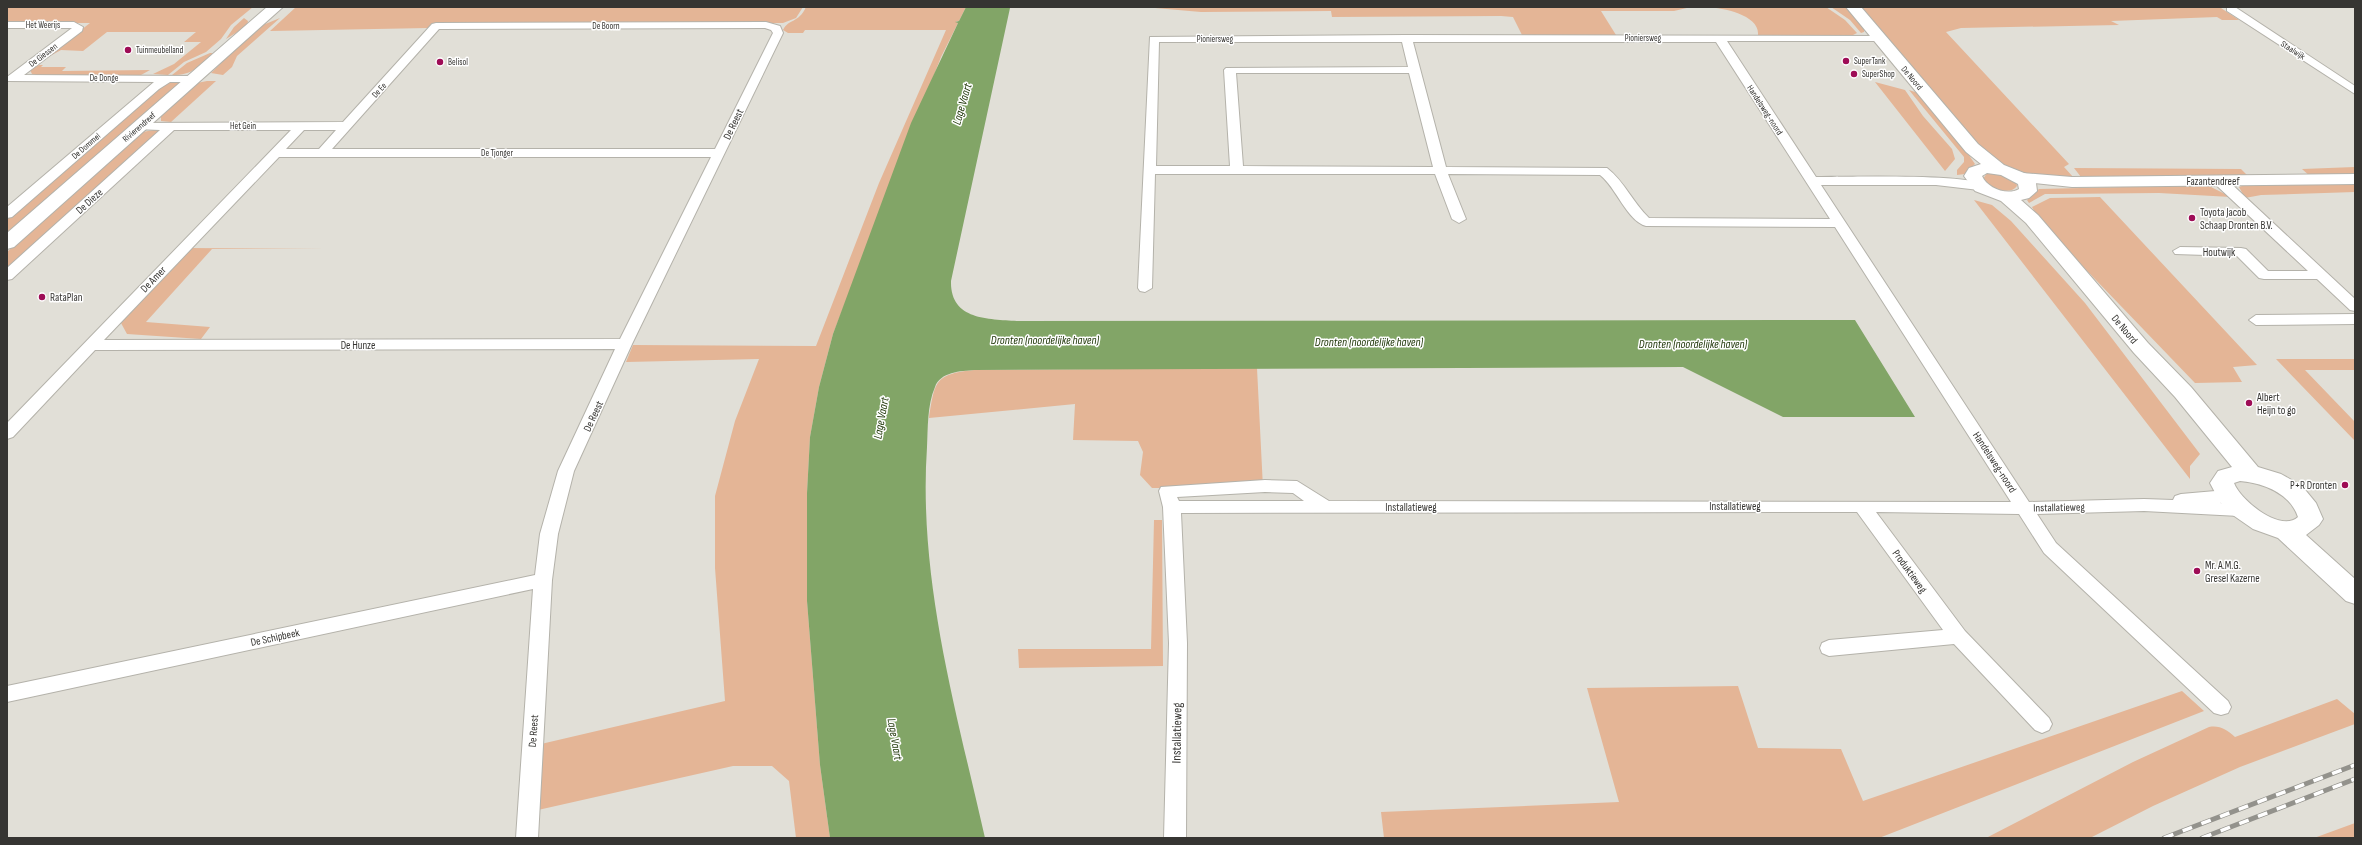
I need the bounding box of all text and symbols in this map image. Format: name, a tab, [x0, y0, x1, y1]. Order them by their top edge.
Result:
street label: Het Weerijs	[26, 20, 60, 31]
street label: De Boorn	[592, 21, 620, 32]
street label: Pioniersweg	[1625, 33, 1662, 44]
street label: Pioniersweg	[1197, 34, 1234, 45]
street label: Staalwijk	[2278, 38, 2307, 63]
street label: De Giessen	[27, 41, 60, 70]
marker: Tuinmeubelland	[123, 45, 133, 55]
place label: Tuinmeubelland	[136, 45, 183, 56]
marker: SuperTank	[1841, 56, 1851, 66]
place label: SuperTank	[1854, 56, 1886, 67]
marker: Belisol	[435, 57, 445, 67]
place label: Belisol	[448, 57, 468, 68]
street label: De Noord	[1898, 64, 1925, 93]
marker: SuperShop	[1849, 69, 1859, 79]
place label: SuperShop	[1862, 69, 1895, 80]
street label: De Donge	[90, 73, 119, 84]
street label: De Ee	[370, 80, 389, 100]
water label: Lage Vaart	[949, 81, 976, 127]
street label: Handelsweg-noord	[1744, 83, 1785, 138]
street label: De Reest	[720, 106, 747, 142]
street label: Rivierendreef	[120, 110, 159, 145]
street label: Het Gein	[230, 121, 256, 132]
street label: De Dommel	[70, 131, 103, 162]
street label: De Tjonger	[481, 148, 513, 159]
street label: Fazantendreef	[2186, 175, 2240, 188]
street label: De Dieze	[73, 186, 105, 217]
place label: Toyota Jacob Schaap Dronten B.V.	[2200, 206, 2273, 232]
marker: Toyota Jacob Schaap Dronten B.V.	[2187, 213, 2197, 223]
street label: Houtwijk	[2203, 246, 2236, 259]
street label: De Amer	[138, 264, 169, 295]
place label: RataPlan	[50, 291, 83, 304]
marker: RataPlan	[37, 292, 47, 302]
street label: De Noord	[2109, 312, 2141, 347]
water label: Dronten (noordelijke haven)	[991, 333, 1100, 348]
water label: Dronten (noordelijke haven)	[1315, 335, 1424, 350]
water label: Dronten (noordelijke haven)	[1639, 337, 1748, 352]
street label: De Hunze	[341, 339, 375, 352]
place label: Albert Heijn to go	[2256, 391, 2296, 417]
water label: Lage Vaart	[870, 396, 893, 440]
street label: De Reest	[581, 398, 607, 434]
marker: Albert Heijn to go	[2244, 398, 2254, 408]
street label: Handelsweg-noord	[1970, 429, 2019, 496]
place label: P+R Dronten	[2290, 479, 2337, 492]
marker: P+R Dronten	[2340, 480, 2350, 490]
street label: Installatieweg	[1709, 500, 1761, 513]
street label: Installatieweg	[1385, 501, 1437, 514]
street label: Installatieweg	[2033, 501, 2085, 514]
street label: Produktieweg	[1890, 547, 1930, 596]
place label: Mr. A.M.G. Gresel Kazerne	[2205, 559, 2260, 585]
marker: Mr. A.M.G. Gresel Kazerne	[2192, 566, 2202, 576]
street label: De Schipbeek	[249, 626, 301, 649]
street label: Installatieweg	[1168, 702, 1186, 764]
street label: De Reest	[526, 714, 541, 748]
water label: Lage Vaart	[883, 717, 906, 762]

